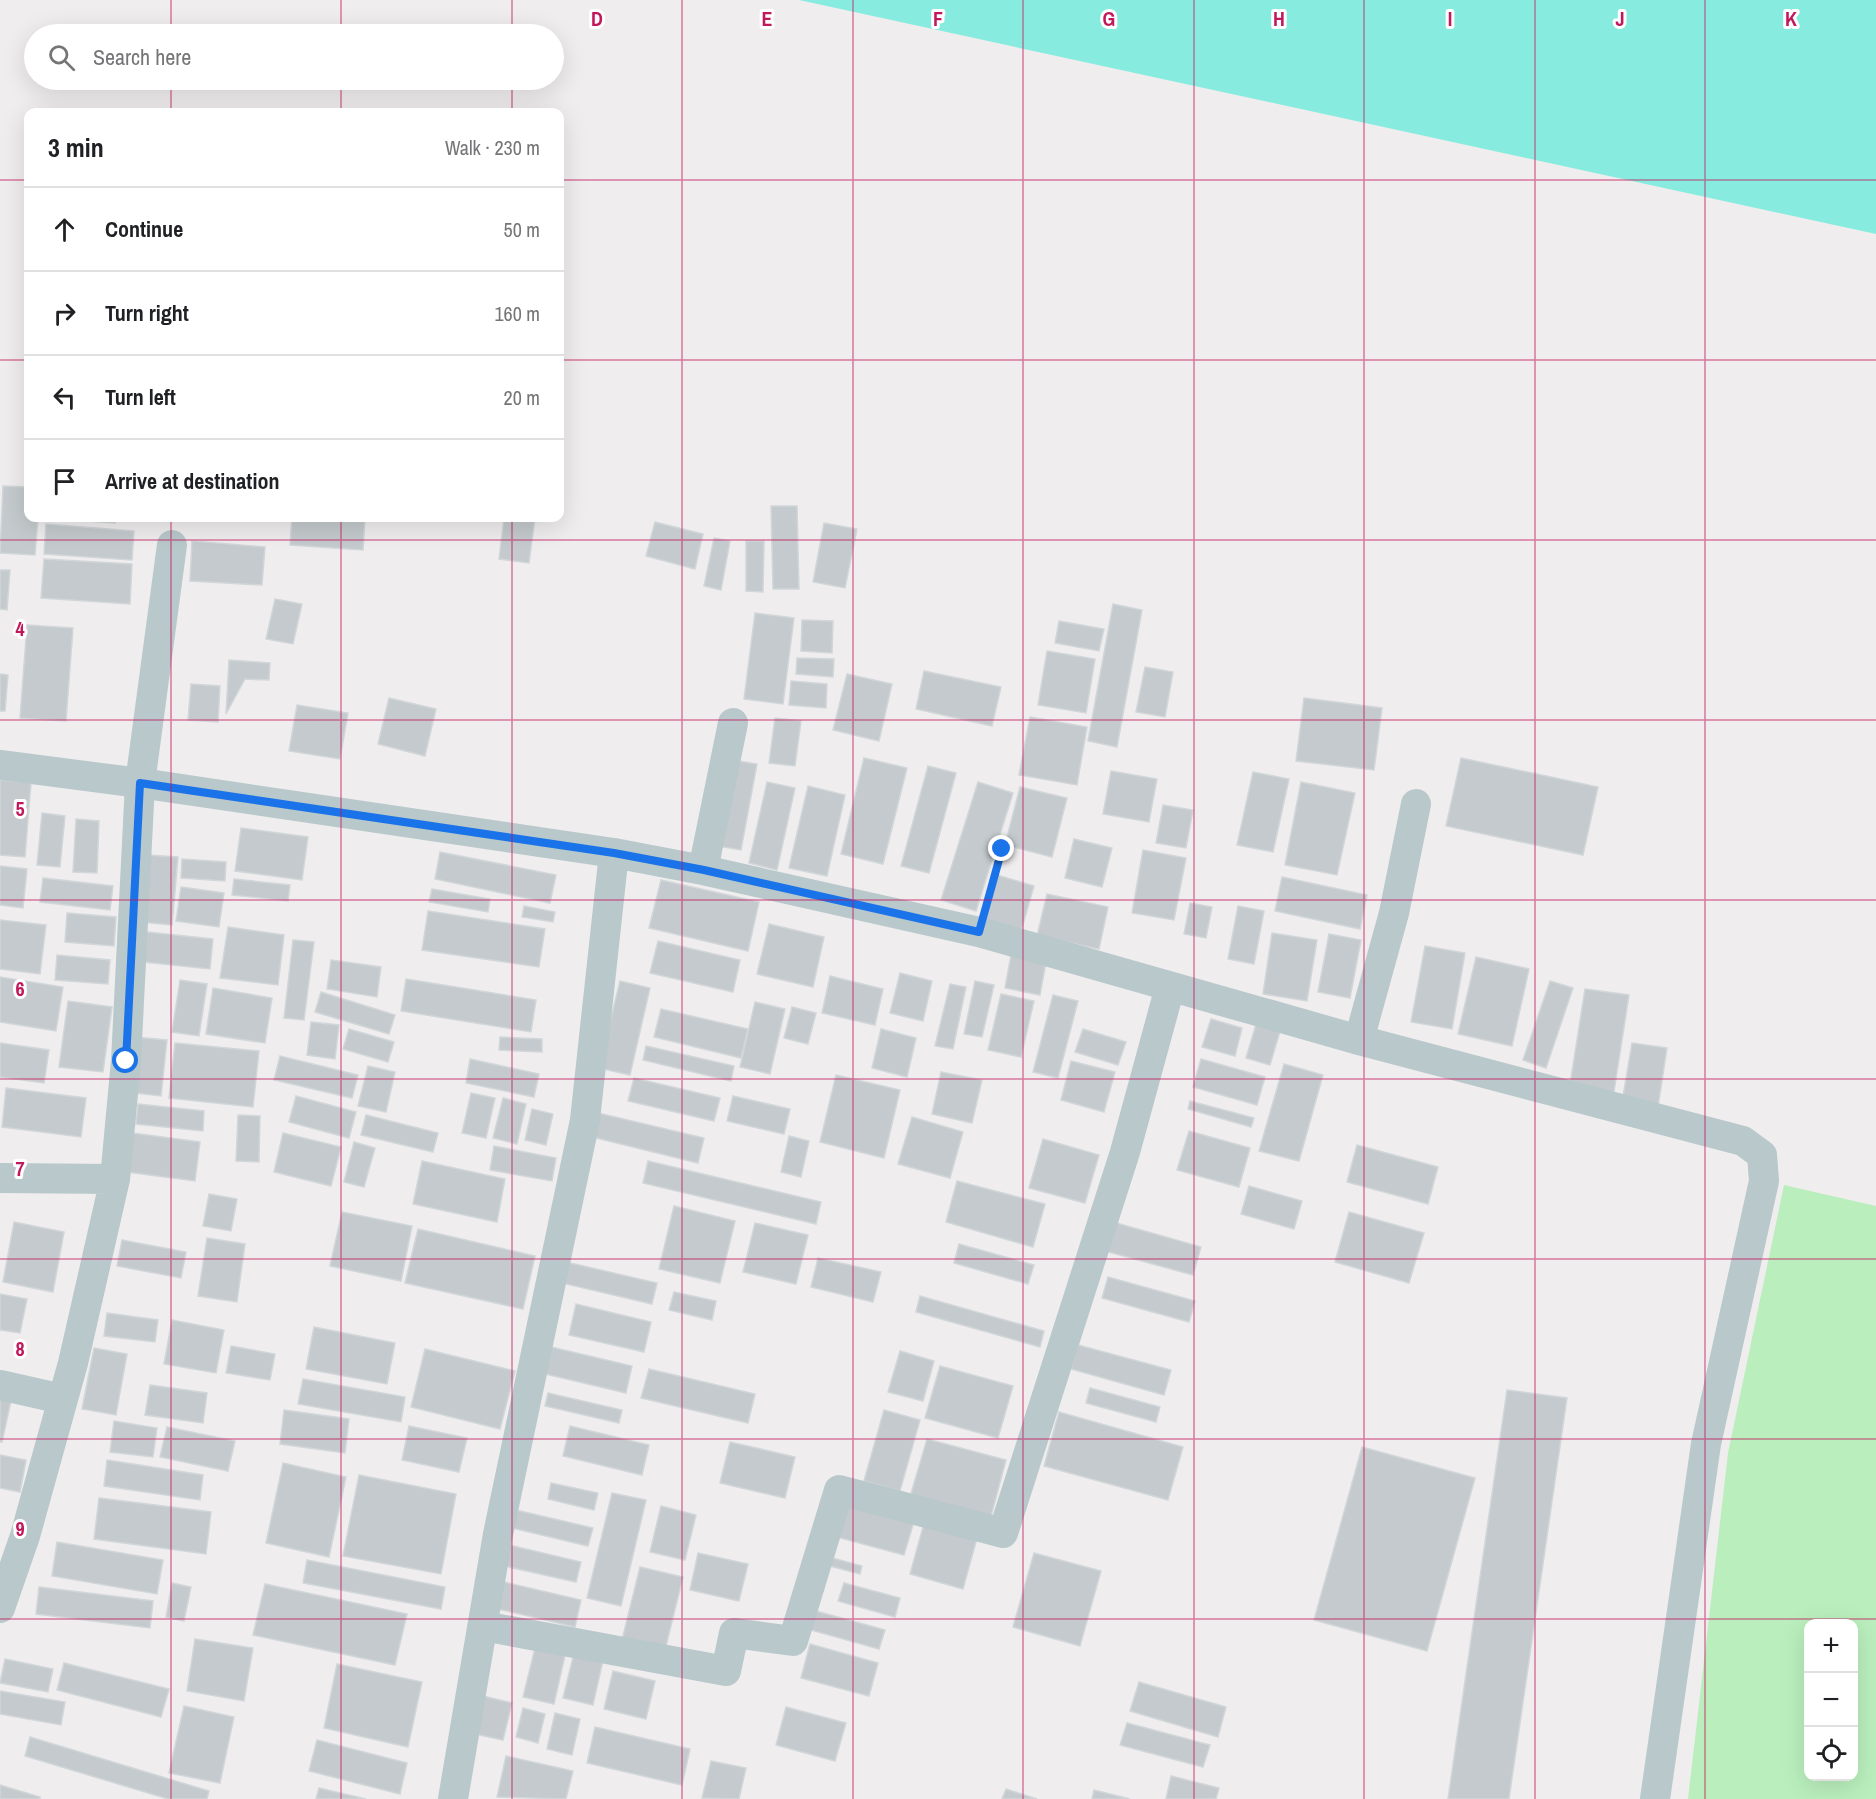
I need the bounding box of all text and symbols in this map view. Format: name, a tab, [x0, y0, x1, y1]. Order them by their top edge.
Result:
text: D	[591, 5, 603, 32]
text: E	[762, 5, 773, 32]
text: F	[933, 5, 943, 32]
text: G	[1103, 5, 1115, 32]
text: H	[1273, 5, 1285, 32]
text: I	[1448, 5, 1452, 32]
text: J	[1615, 5, 1625, 32]
text: K	[1785, 5, 1797, 32]
search box	[24, 24, 564, 90]
icon: search	[45, 41, 78, 74]
text: Search here	[93, 42, 191, 72]
text: 3 min	[48, 130, 104, 165]
text: Walk · 230 m	[445, 134, 540, 161]
icon: ahead	[48, 213, 81, 246]
text: Continue	[105, 214, 183, 244]
text: 50 m	[504, 216, 540, 243]
icon: right	[48, 297, 81, 330]
text: Turn right	[105, 298, 189, 328]
text: 160 m	[494, 300, 540, 327]
icon: left	[48, 381, 81, 414]
text: Turn left	[105, 382, 176, 412]
text: 20 m	[504, 384, 540, 411]
icon: arrive	[48, 465, 81, 498]
text: Arrive at destination	[105, 466, 279, 496]
text: 4	[15, 615, 25, 642]
text: 5	[15, 795, 25, 822]
route end	[988, 835, 1014, 861]
text: 6	[15, 975, 25, 1002]
route start	[112, 1047, 138, 1073]
text: 7	[15, 1155, 25, 1182]
text: 8	[15, 1335, 25, 1362]
text: 9	[15, 1515, 25, 1542]
map controls	[1804, 1619, 1858, 1781]
button: +	[1804, 1619, 1858, 1673]
button: −	[1804, 1673, 1858, 1727]
button: locate	[1804, 1727, 1858, 1781]

